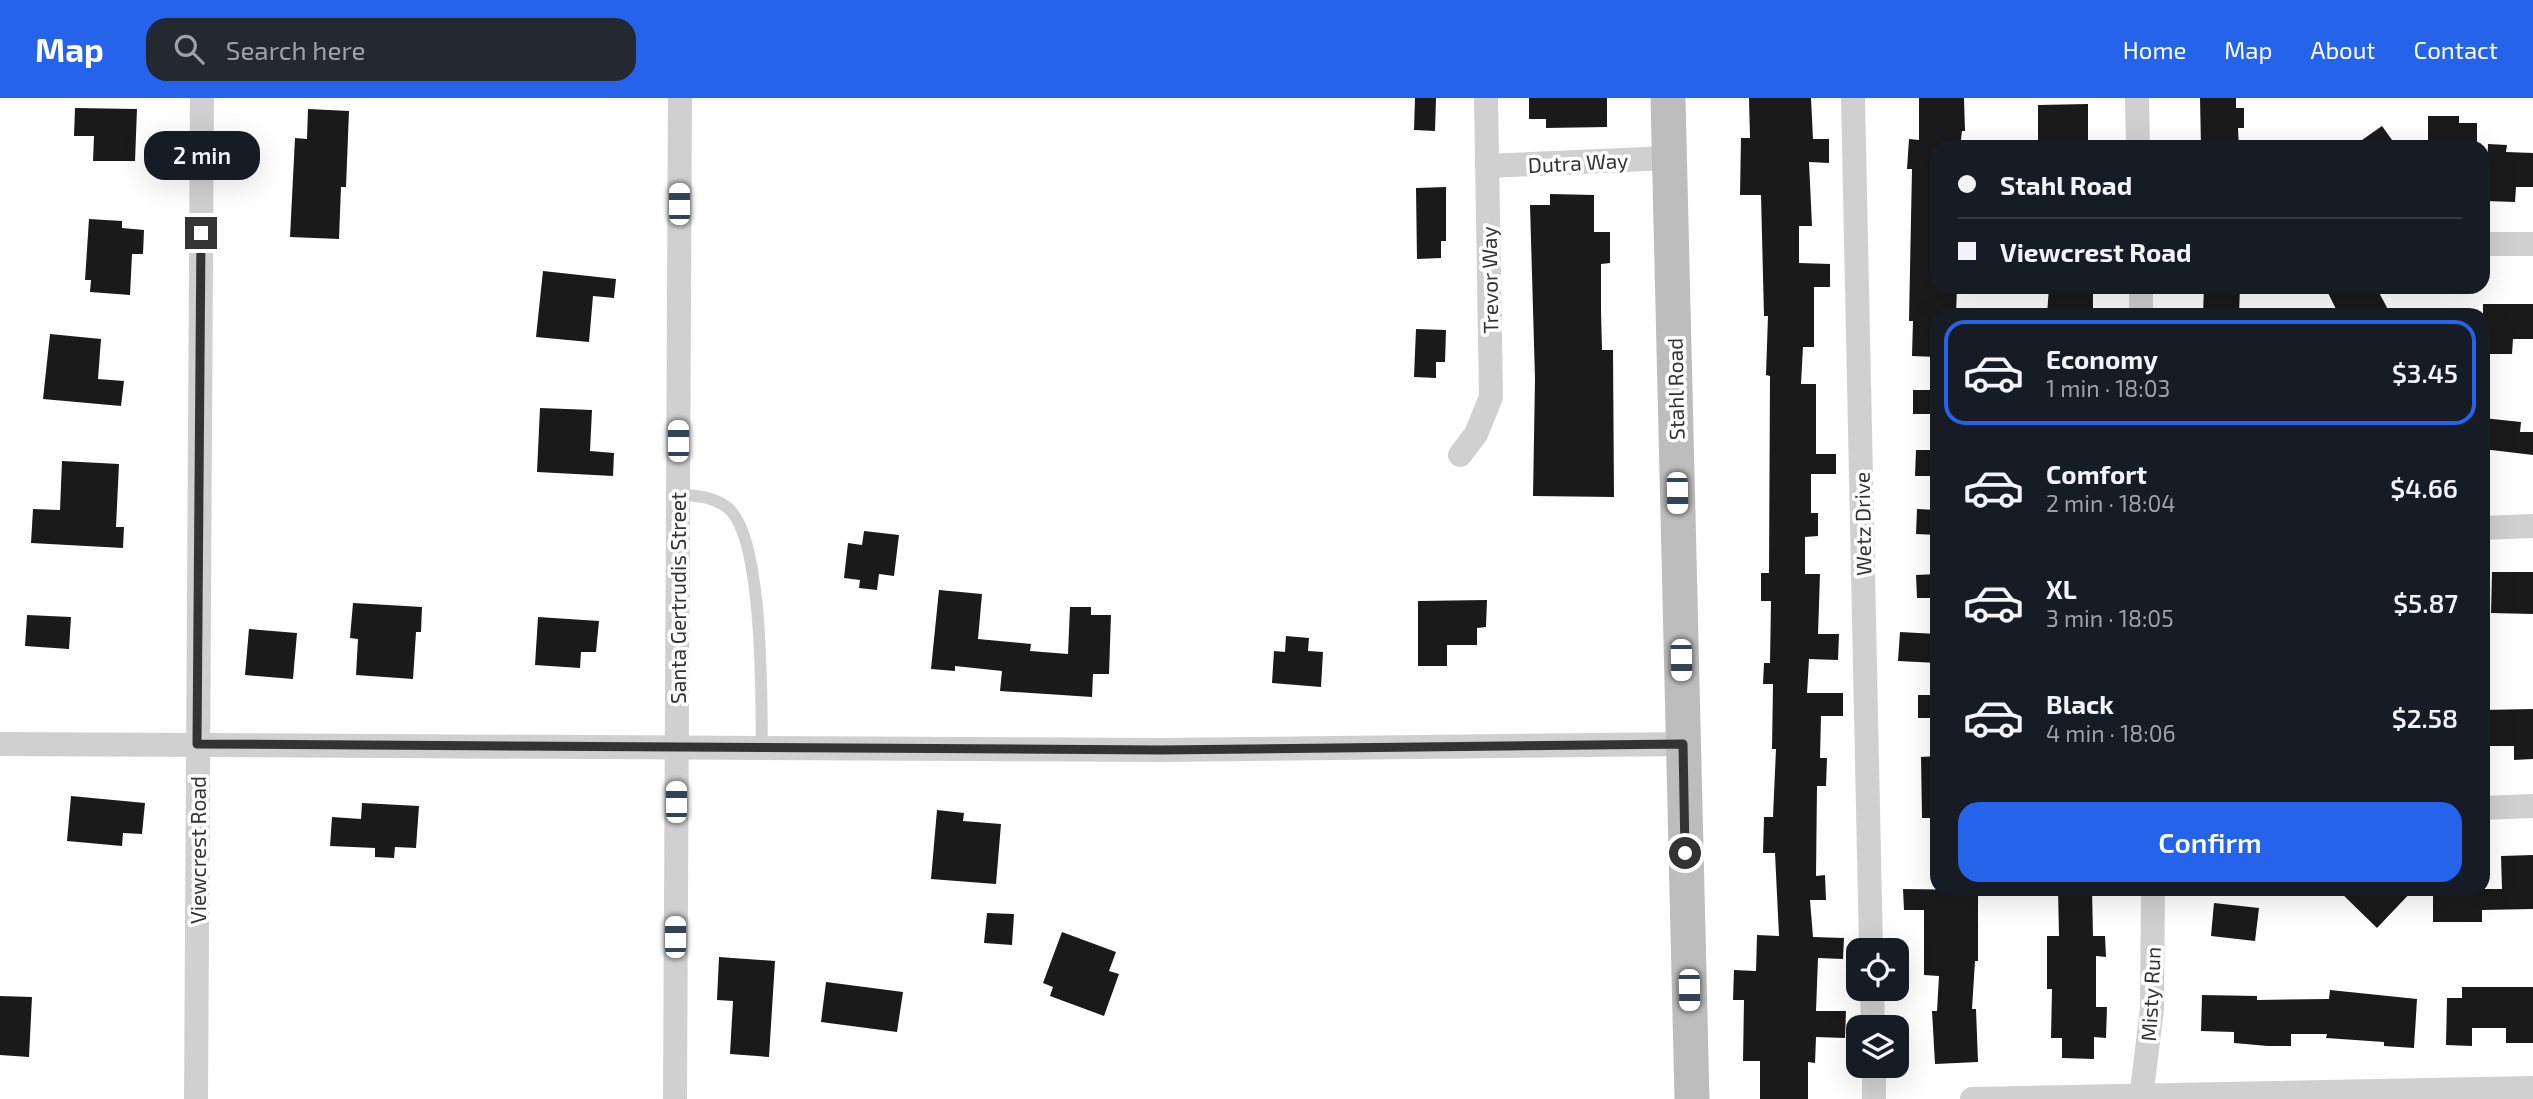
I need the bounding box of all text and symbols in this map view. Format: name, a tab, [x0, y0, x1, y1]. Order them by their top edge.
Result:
search box	[146, 18, 636, 81]
text: Map	[35, 29, 104, 69]
icon: search	[170, 30, 208, 68]
text: Search here	[226, 34, 365, 65]
text: Home	[2123, 35, 2186, 64]
text: Map	[2224, 35, 2272, 64]
text: About	[2310, 35, 2376, 64]
text: Contact	[2414, 35, 2498, 64]
callout: 2 min	[143, 131, 259, 180]
text: 2 min	[173, 141, 231, 169]
street label: Dutra Way	[1527, 147, 1629, 177]
text: Stahl Road	[2000, 169, 2132, 200]
car	[669, 183, 690, 225]
route end	[185, 217, 217, 249]
street label: Trevor Way	[1476, 226, 1502, 334]
text: Viewcrest Road	[2000, 236, 2192, 267]
street label: Stahl Road	[1662, 338, 1688, 440]
icon: car	[1962, 341, 2025, 404]
text: Economy	[2046, 343, 2158, 374]
text: $3.45	[2392, 357, 2458, 388]
text: 1 min · 18:03	[2046, 374, 2170, 402]
car	[668, 420, 689, 462]
icon: car	[1962, 456, 2025, 519]
text: Comfort	[2046, 458, 2147, 489]
car	[1667, 472, 1688, 514]
street label: Wetz Drive	[1849, 472, 1875, 576]
text: $4.66	[2390, 472, 2458, 503]
text: 2 min · 18:04	[2046, 489, 2176, 517]
street label: Santa Gertrudis Street	[665, 492, 690, 704]
icon: car	[1962, 571, 2025, 634]
text: XL	[2046, 573, 2077, 604]
text: $5.87	[2393, 587, 2458, 618]
text: 3 min · 18:05	[2046, 604, 2174, 632]
car	[1671, 639, 1692, 681]
icon: car	[1962, 686, 2025, 749]
text: Black	[2046, 688, 2114, 719]
text: $2.58	[2392, 702, 2458, 733]
text: 4 min · 18:06	[2046, 719, 2176, 747]
street label: Viewcrest Road	[185, 776, 210, 924]
car	[666, 781, 687, 823]
button: Confirm	[1958, 802, 2462, 882]
route start	[1669, 837, 1701, 869]
car	[665, 916, 686, 958]
map controls	[1846, 938, 1909, 1078]
button: locate	[1846, 938, 1909, 1001]
street label: Misty Run	[2135, 946, 2165, 1042]
car	[1679, 969, 1700, 1011]
button: layers	[1846, 1015, 1909, 1078]

